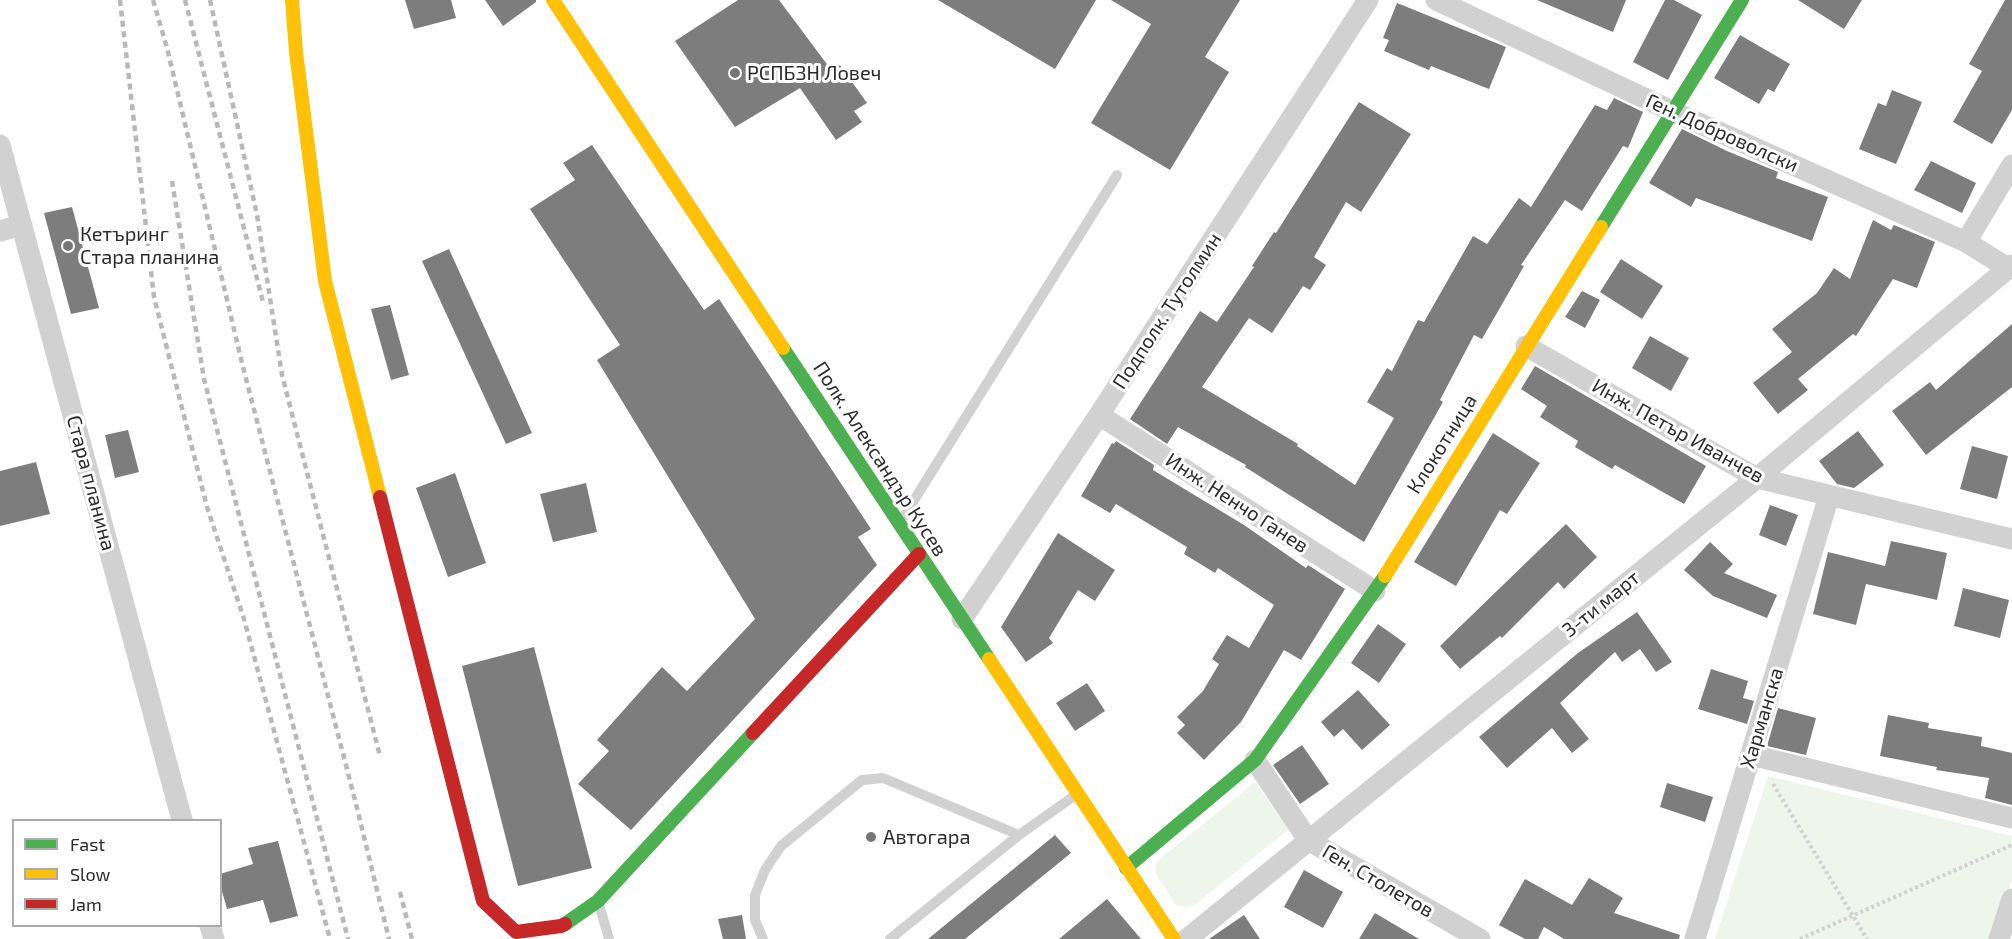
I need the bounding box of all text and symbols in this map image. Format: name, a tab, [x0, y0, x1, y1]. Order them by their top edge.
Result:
place label: РСПБЗН Ловеч	[747, 61, 881, 85]
marker: РСПБЗН Ловеч	[728, 66, 742, 80]
street label: Ген. Доброволски	[1642, 89, 1802, 177]
place label: Кетъринг Стара планина	[80, 222, 219, 269]
street label: Подполк. Тутолмин	[1108, 228, 1226, 394]
marker: Кетъринг Стара планина	[61, 239, 75, 253]
street label: Полк. Александър Кусев	[808, 357, 952, 561]
street label: Инж. Петър Иванчев	[1588, 374, 1768, 488]
street label: Клокотница	[1402, 390, 1482, 498]
street label: Стара планина	[61, 413, 121, 553]
street label: Инж. Ненчо Ганев	[1161, 448, 1313, 558]
street label: 3-ти март	[1557, 565, 1645, 643]
street label: Харманска	[1735, 665, 1789, 771]
legend	[12, 819, 222, 927]
place label: Автогара	[883, 825, 970, 849]
marker: Автогара	[864, 830, 878, 844]
text: Fast	[70, 833, 105, 855]
street label: Ген. Столетов	[1318, 839, 1438, 923]
text: Slow	[70, 863, 110, 885]
text: Jam	[70, 893, 102, 915]

